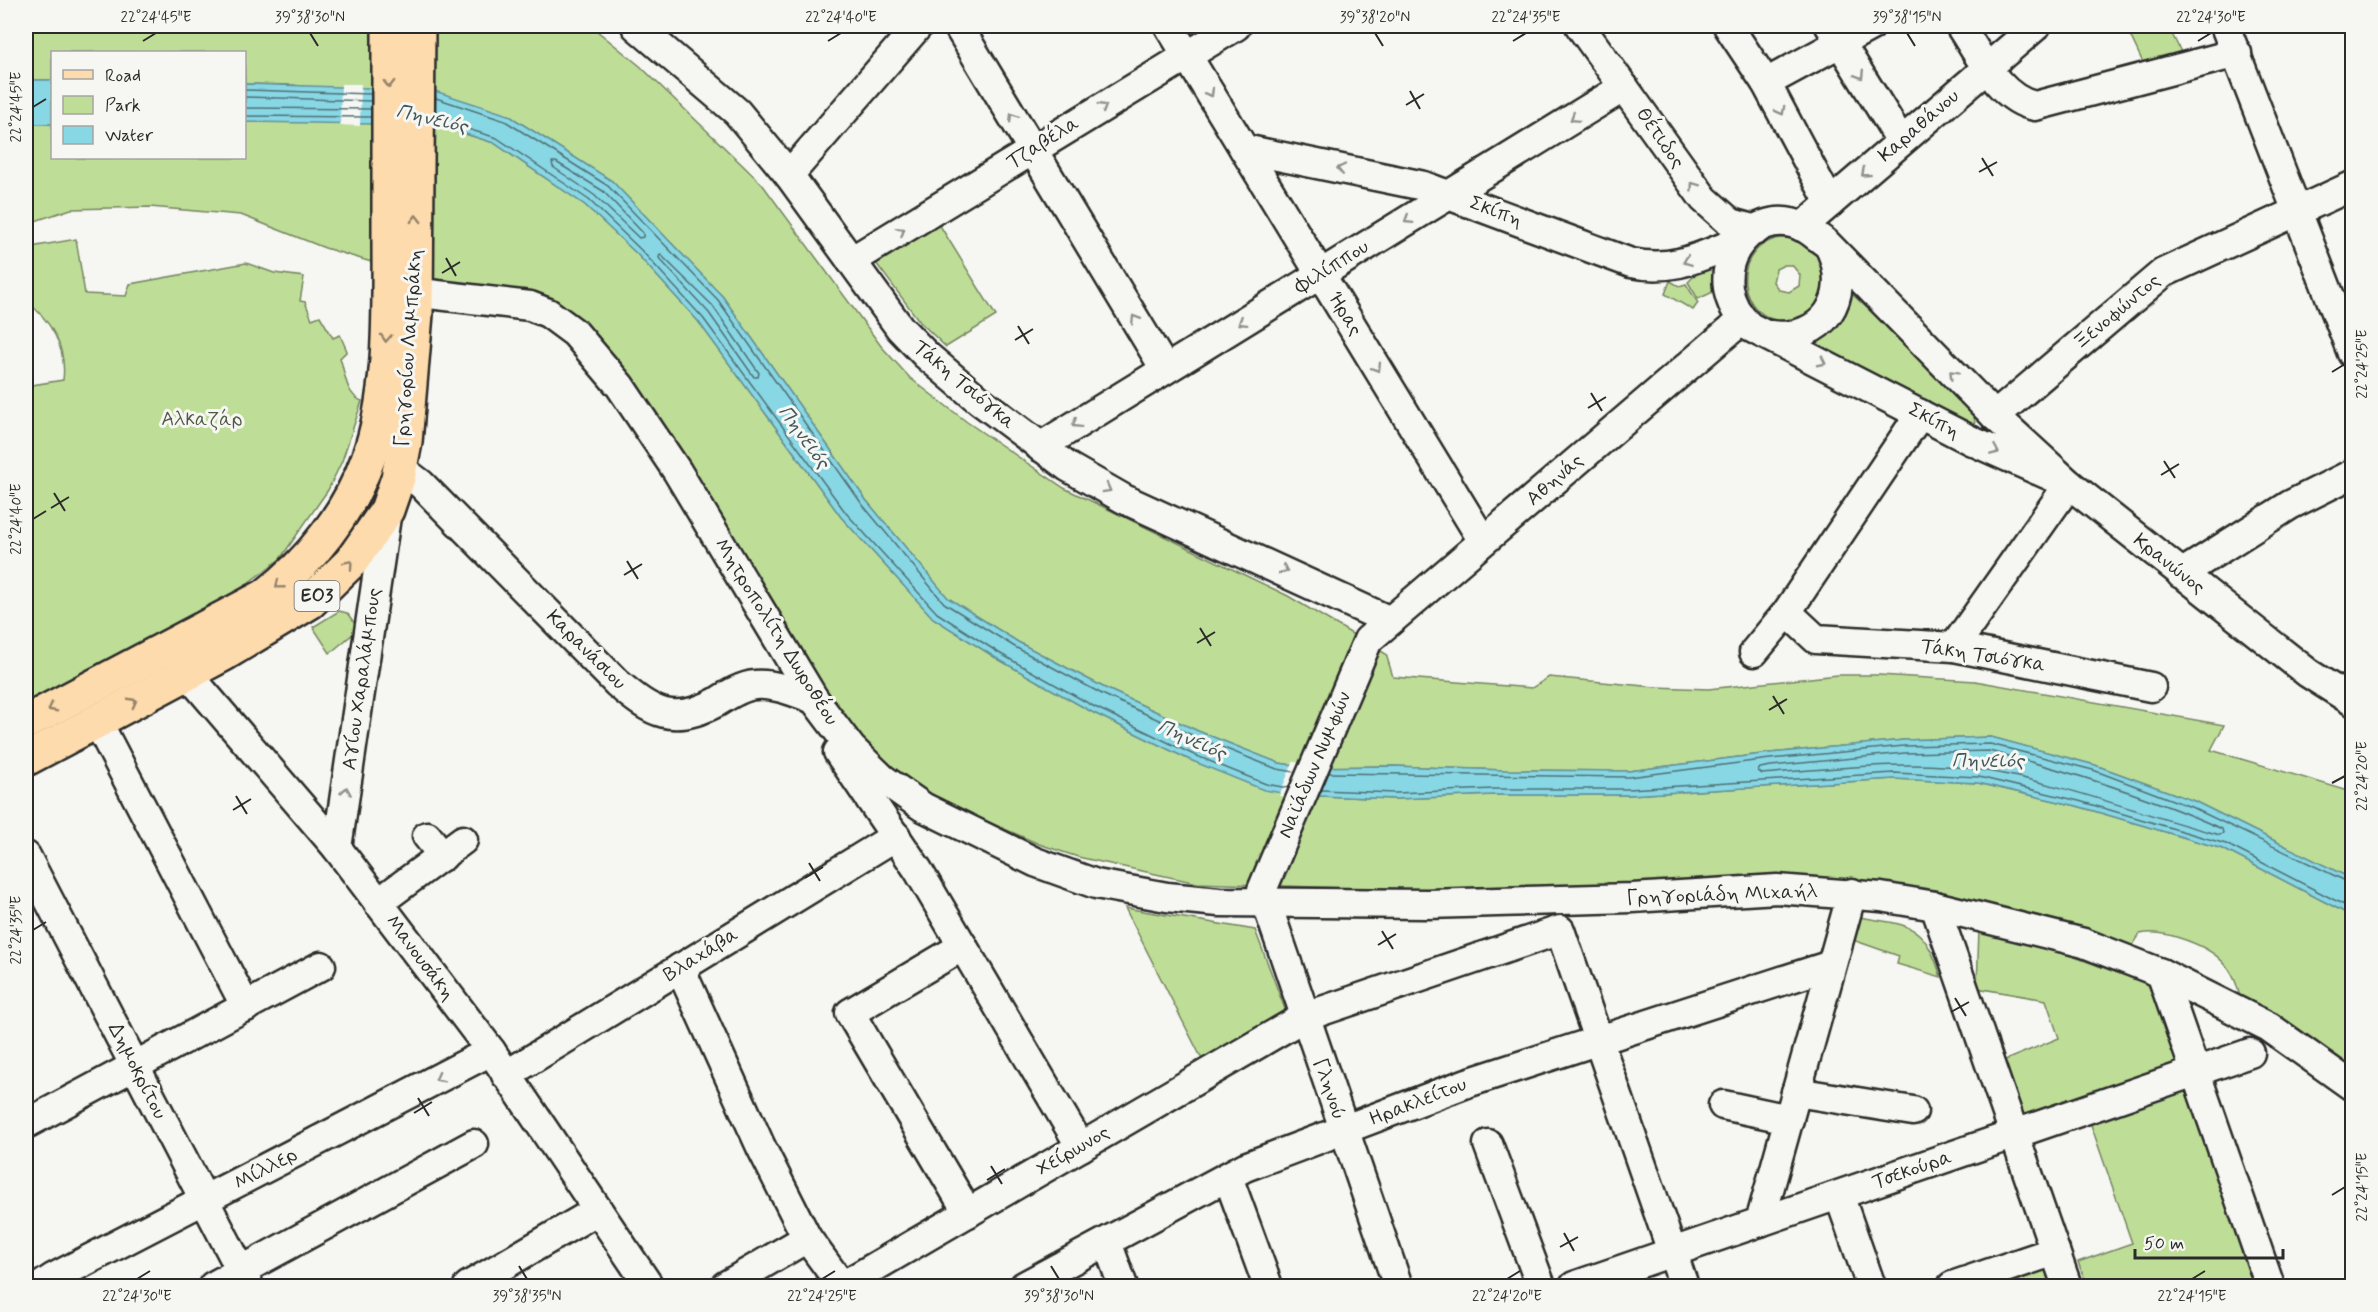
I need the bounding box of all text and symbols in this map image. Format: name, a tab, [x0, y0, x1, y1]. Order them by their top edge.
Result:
text: 22°24'45"E	[121, 8, 192, 28]
text: 39°38'30"N	[275, 8, 345, 28]
text: 22°24'40"E	[805, 8, 877, 28]
text: 39°38'20"N	[1340, 8, 1410, 28]
text: 22°24'35"E	[1492, 8, 1561, 28]
text: 39°38'15"N	[1872, 8, 1942, 28]
text: 22°24'30"E	[2176, 8, 2246, 28]
legend	[51, 51, 246, 159]
text: Road	[105, 64, 141, 88]
one-way arrow	[1853, 69, 1865, 79]
text: 22°24'45"E	[7, 71, 27, 142]
one-way arrow	[383, 79, 395, 88]
street label: Καραθάνου	[1873, 83, 1965, 169]
one-way arrow	[1203, 87, 1215, 97]
text: Park	[105, 94, 141, 118]
water label: Πηνειός	[393, 97, 472, 141]
one-way arrow	[1097, 102, 1107, 114]
street label: Θέτιδος	[1629, 102, 1691, 174]
one-way arrow	[1773, 105, 1785, 116]
street label: Τζαβέλα	[1002, 110, 1085, 176]
one-way arrow	[1570, 110, 1580, 122]
one-way arrow	[1008, 113, 1020, 123]
text: Water	[105, 124, 154, 148]
one-way arrow	[1336, 163, 1346, 176]
one-way arrow	[1861, 166, 1871, 177]
one-way arrow	[1690, 181, 1701, 192]
street label: Σκίπη	[1466, 190, 1526, 234]
one-way arrow	[1404, 213, 1414, 225]
one-way arrow	[410, 215, 423, 224]
one-way arrow	[895, 226, 905, 238]
street label: Φιλίππου	[1289, 234, 1374, 301]
street label: Γρηγορίου Λαμπράκη	[389, 248, 429, 448]
one-way arrow	[1682, 254, 1693, 266]
street label: Ξενοφώντος	[2068, 267, 2166, 356]
street label: Ήρας	[1321, 287, 1369, 341]
one-way arrow	[1131, 315, 1143, 325]
one-way arrow	[1238, 315, 1248, 327]
text: 22°24'25"E	[2353, 329, 2373, 399]
one-way arrow	[380, 333, 393, 342]
street label: Τάκη Τσιόγκα	[907, 334, 1021, 436]
one-way arrow	[1816, 355, 1827, 367]
one-way arrow	[1370, 362, 1382, 372]
one-way arrow	[1950, 371, 1961, 382]
street label: Σκίπη	[1904, 396, 1964, 446]
water label: Πηνειός	[771, 399, 838, 476]
park label: Αλκαζάρ	[161, 406, 243, 433]
one-way arrow	[1072, 417, 1082, 429]
one-way arrow	[1989, 444, 2000, 456]
street label: Αθηνάς	[1521, 447, 1590, 512]
one-way arrow	[1101, 482, 1111, 493]
text: 22°24'40"E	[7, 483, 27, 555]
street label: Κρανώνος	[2127, 527, 2211, 601]
street label: Μητροπολίτη Δωροθέου	[707, 533, 845, 731]
one-way arrow	[342, 560, 353, 571]
one-way arrow	[1278, 563, 1289, 575]
one-way arrow	[275, 578, 286, 589]
road number: ΕΟ3	[294, 581, 340, 611]
street label: Αγίου Χαραλάμπους	[336, 586, 388, 772]
street label: Καρανάσιου	[540, 604, 632, 696]
street label: Τάκη Τσιόγκα	[1919, 633, 2047, 679]
street label: Ναϊάδων Νυμφών	[1272, 687, 1358, 842]
one-way arrow	[127, 698, 137, 709]
one-way arrow	[48, 701, 58, 712]
water label: Πηνειός	[1153, 712, 1233, 768]
text: 22°24'20"E	[2353, 741, 2373, 811]
water label: Πηνειός	[1952, 747, 2026, 775]
one-way arrow	[340, 786, 352, 795]
street label: Γρηγοριάδη Μιχαήλ	[1626, 878, 1818, 912]
text: 22°24'35"E	[7, 895, 27, 964]
street label: Μανουσάκη	[379, 910, 461, 1006]
street label: Βλαχάβα	[658, 921, 744, 989]
street label: Δημοκρίτου	[101, 1018, 173, 1124]
street label: Γληνού	[1306, 1055, 1352, 1123]
one-way arrow	[435, 1071, 445, 1082]
street label: Ηρακλείτου	[1365, 1071, 1471, 1133]
street label: Χείρωνος	[1032, 1119, 1115, 1183]
street label: Μίλλερ	[230, 1141, 302, 1197]
street label: Τσεκούρα	[1869, 1144, 1956, 1196]
text: 22°24'15"E	[2353, 1152, 2373, 1221]
scale bar	[2135, 1222, 2284, 1260]
text: 50 m	[2144, 1232, 2184, 1256]
text: 22°24'30"E	[102, 1287, 172, 1307]
text: 39°38'35"N	[492, 1287, 562, 1307]
text: 22°24'25"E	[787, 1287, 857, 1307]
text: 39°38'30"N	[1024, 1287, 1094, 1307]
text: 22°24'20"E	[1472, 1287, 1542, 1307]
text: 22°24'15"E	[2158, 1287, 2227, 1307]

